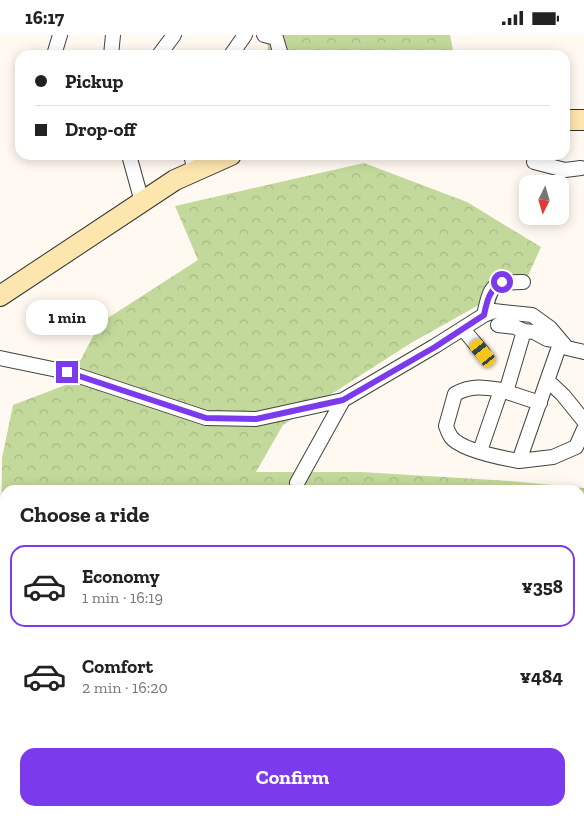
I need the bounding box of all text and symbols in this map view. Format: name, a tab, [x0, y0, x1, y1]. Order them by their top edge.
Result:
text: 16:17	[25, 6, 64, 29]
text: Pickup	[65, 70, 123, 93]
text: Drop-off	[65, 118, 136, 141]
north arrow	[519, 175, 569, 225]
map controls	[519, 175, 569, 225]
route start	[491, 271, 513, 293]
callout: 1 min	[26, 299, 108, 335]
text: 1 min	[48, 308, 86, 327]
car	[467, 337, 498, 369]
route end	[56, 361, 78, 383]
text: Choose a ride	[20, 501, 150, 528]
icon: car	[22, 564, 67, 609]
text: Economy	[82, 565, 160, 588]
text: ¥358	[521, 575, 563, 598]
text: 1 min · 16:19	[82, 588, 163, 607]
icon: car	[22, 654, 67, 699]
text: Comfort	[82, 655, 153, 678]
text: ¥484	[520, 665, 563, 688]
text: 2 min · 16:20	[82, 678, 168, 697]
button: Confirm	[20, 748, 565, 806]

